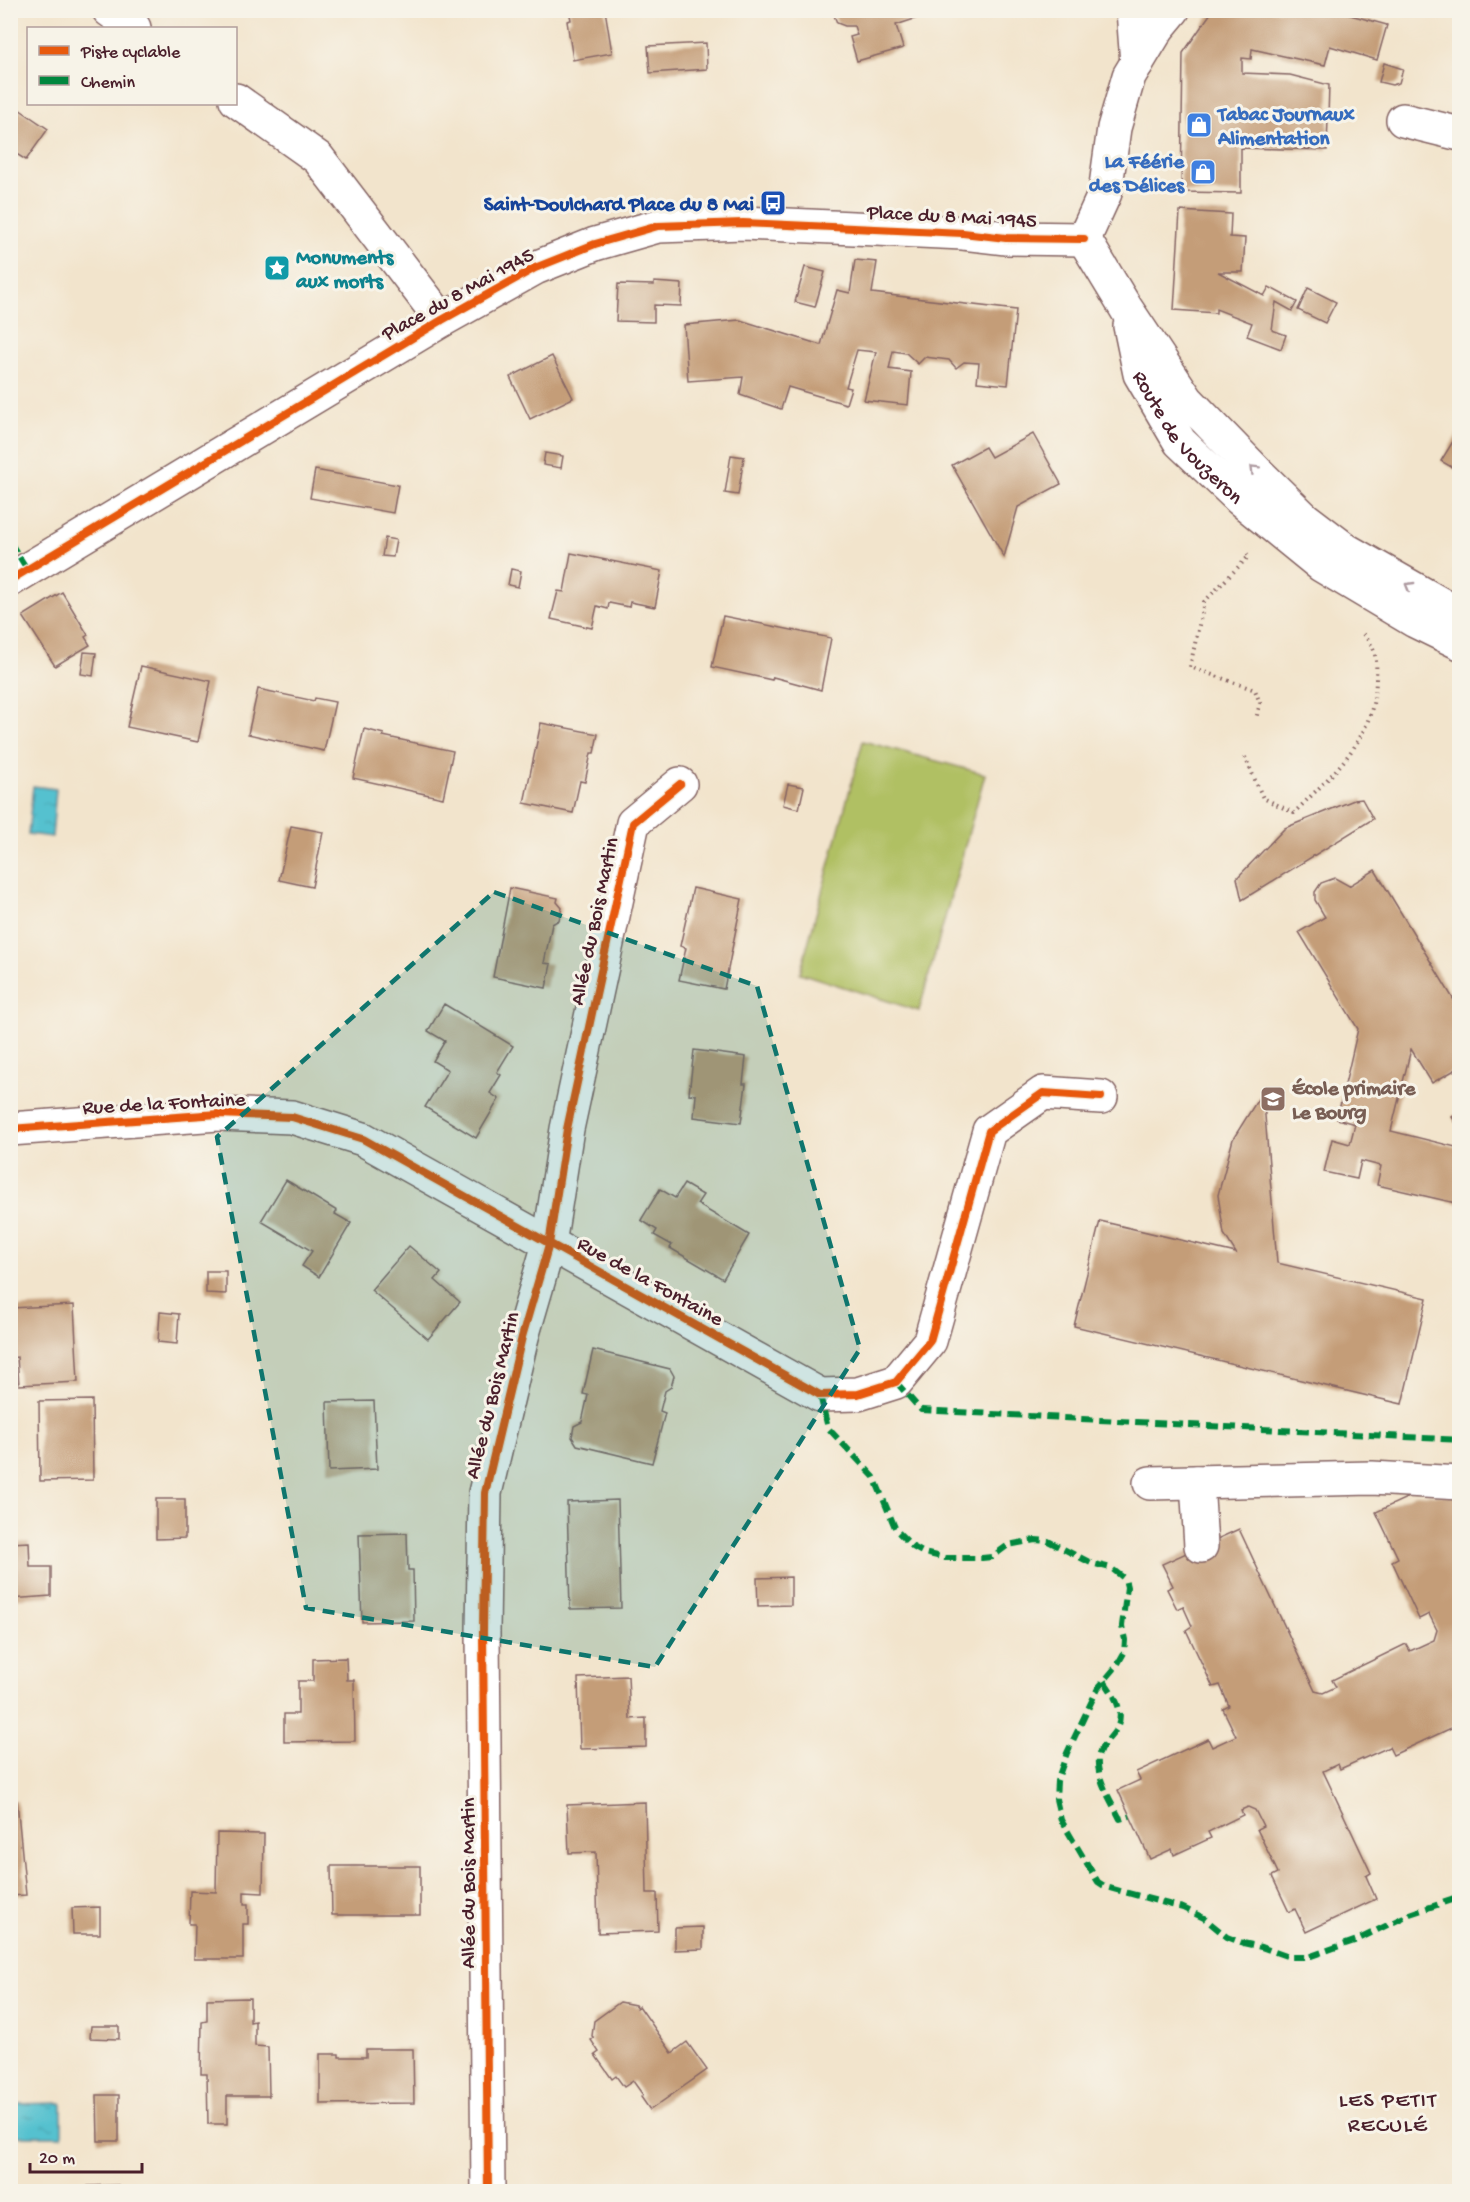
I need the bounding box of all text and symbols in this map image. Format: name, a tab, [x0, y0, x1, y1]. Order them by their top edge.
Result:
legend	[27, 27, 237, 105]
text: Piste cyclable	[80, 43, 181, 64]
text: Chemin	[81, 73, 135, 94]
place label: Tabac Journaux Alimentation	[1216, 104, 1355, 153]
shop icon: Tabac Journaux Alimentation	[1184, 110, 1214, 140]
place label: La Féérie des Délices	[1089, 151, 1185, 200]
shop icon: La Féérie des Délices	[1188, 157, 1218, 187]
bus stop icon: Saint-Doulchard Place du 8 Mai	[758, 188, 788, 218]
place label: Saint-Doulchard Place du 8 Mai	[484, 194, 754, 219]
street label: Place du 8 Mai 1945	[865, 202, 1037, 235]
street label: Place du 8 Mai 1945	[377, 244, 539, 349]
place label: Monuments aux morts	[295, 247, 395, 296]
place icon: Monuments aux morts	[262, 253, 292, 283]
street label: Route de Vouzeron	[1125, 367, 1247, 511]
one-way arrow	[1251, 465, 1261, 476]
one-way arrow	[1405, 582, 1415, 593]
street label: Allée du Bois Martin	[566, 835, 626, 1008]
place label: École primaire Le Bourg	[1292, 1078, 1416, 1127]
school or university icon: École primaire Le Bourg	[1258, 1084, 1288, 1114]
street label: Rue de la Fontaine	[82, 1089, 248, 1122]
street label: Rue de la Fontaine	[572, 1233, 728, 1334]
street label: Allée du Bois Martin	[462, 1310, 527, 1482]
street label: Allée du Bois Martin	[458, 1797, 483, 1969]
district label: LES PETIT RECULÉ	[1339, 2089, 1437, 2140]
scale bar	[30, 2136, 142, 2174]
text: 20 m	[39, 2149, 75, 2170]

